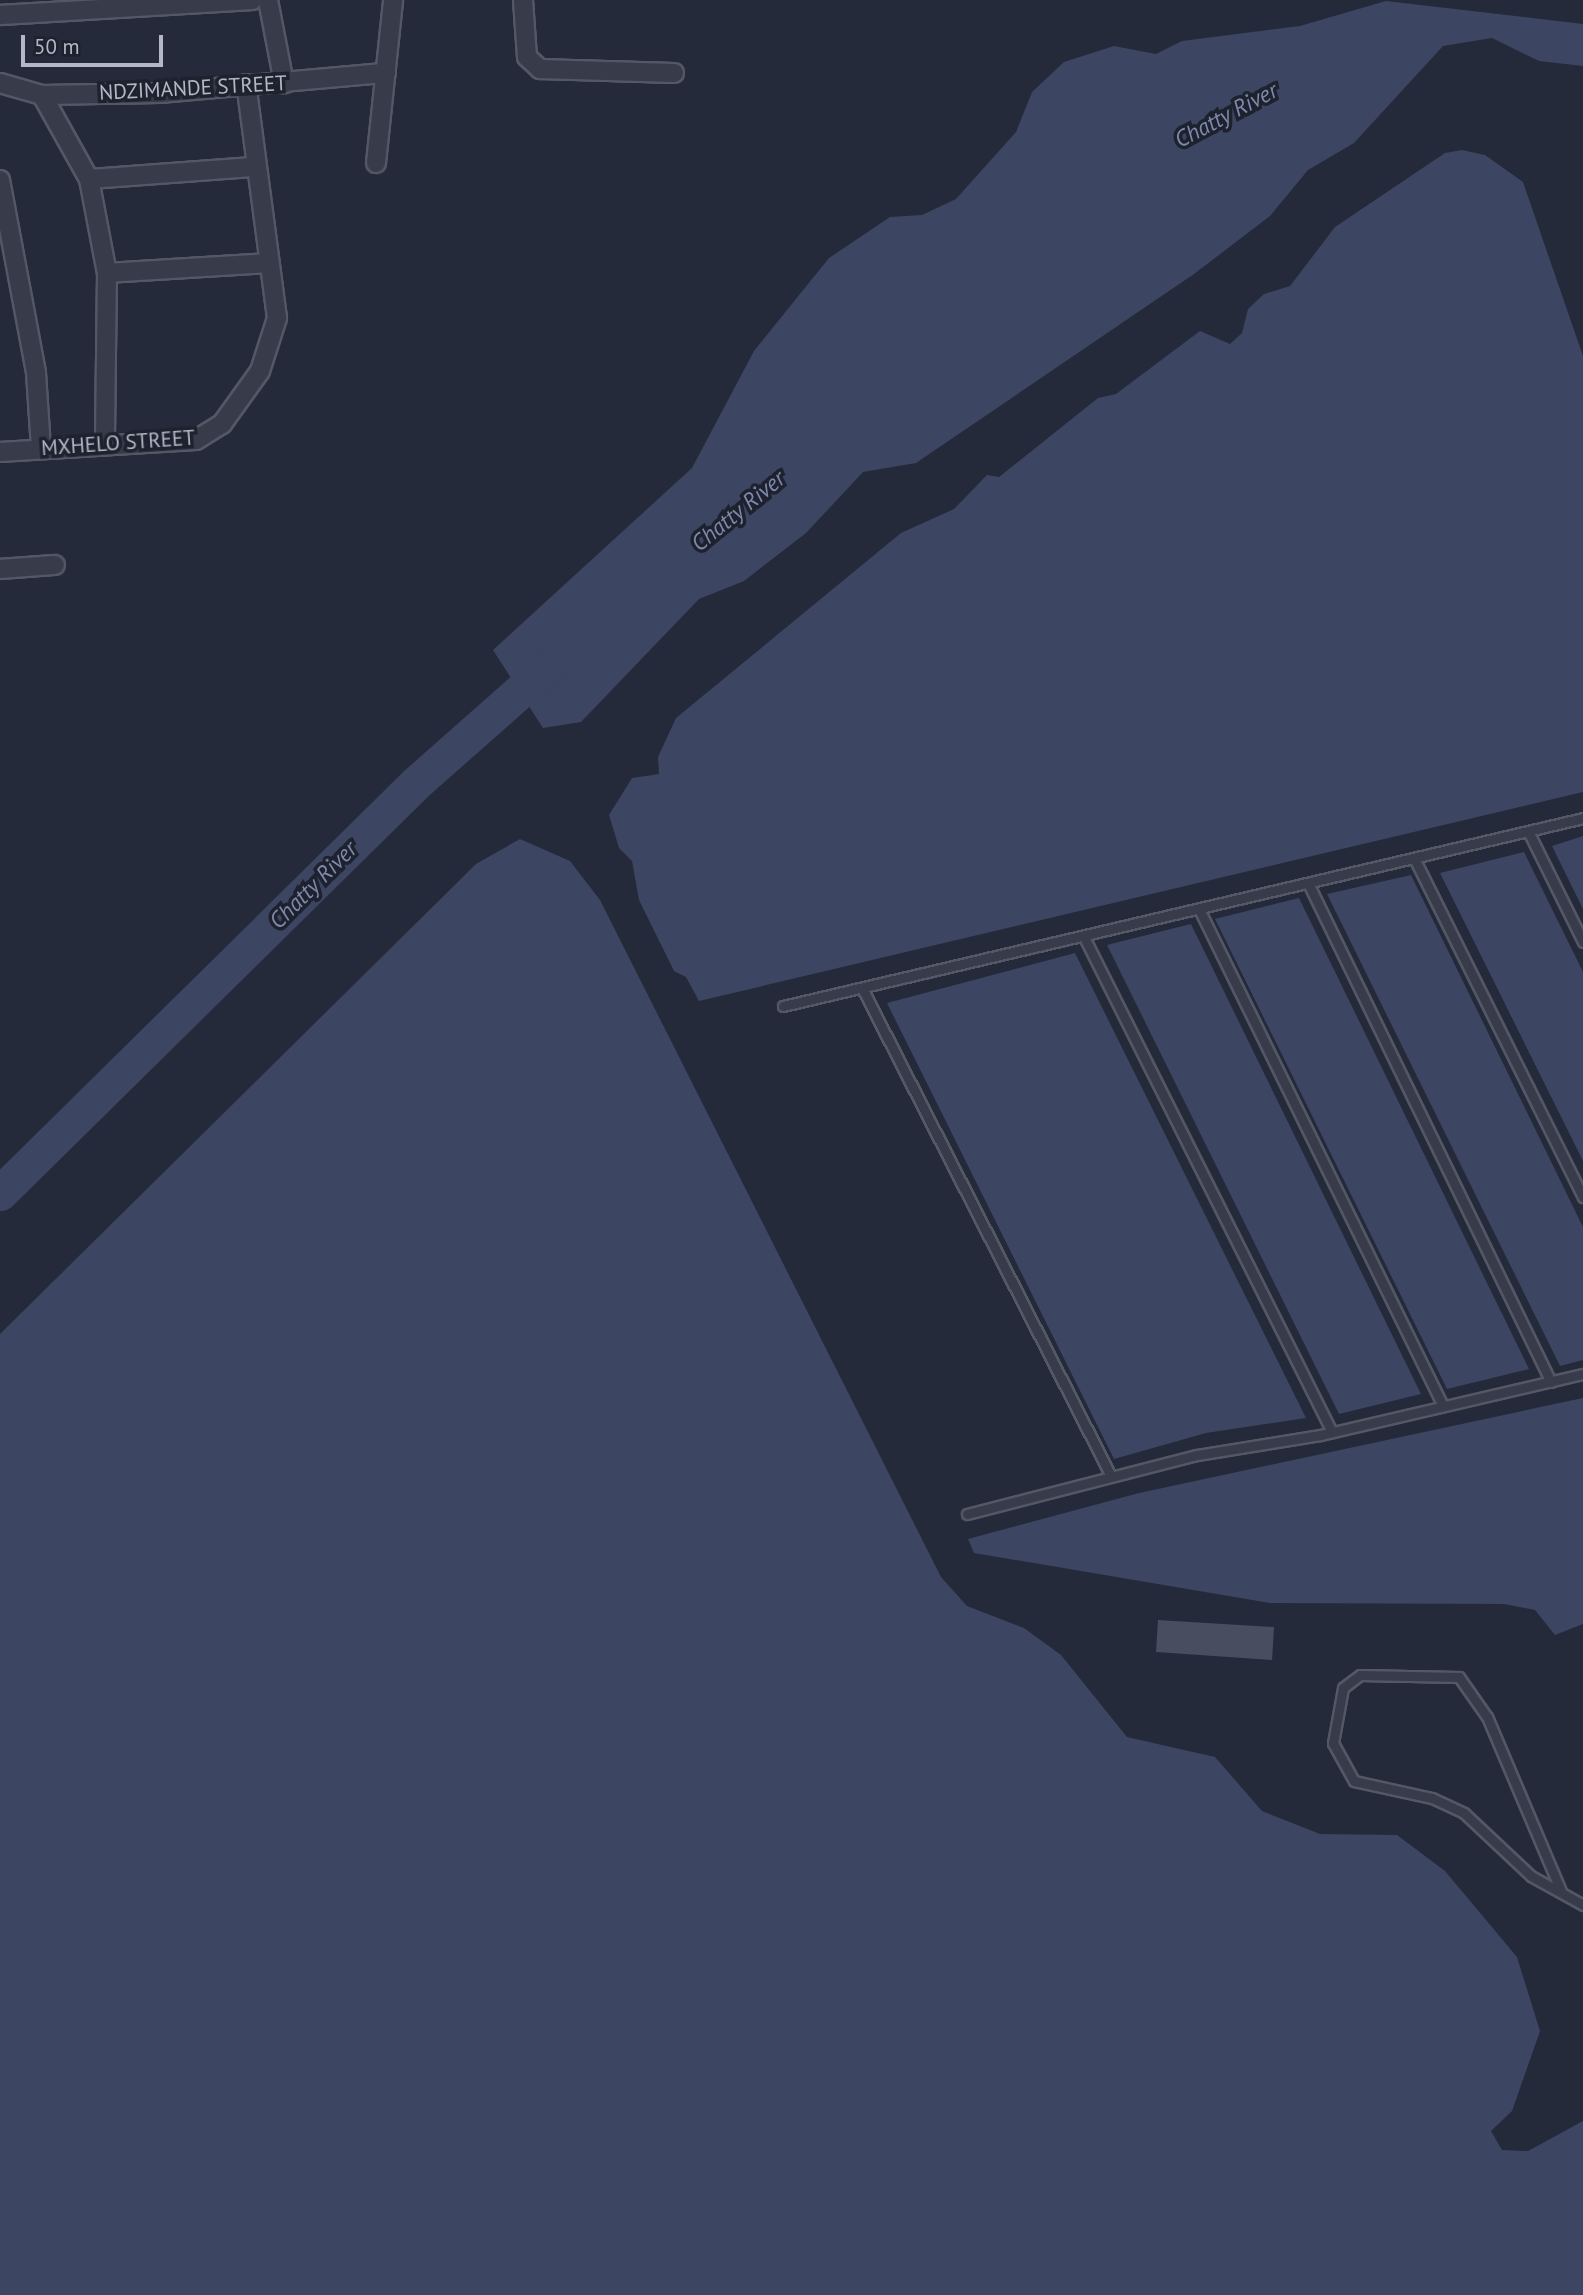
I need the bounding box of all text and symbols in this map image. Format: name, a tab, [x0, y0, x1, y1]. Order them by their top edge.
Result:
scale bar	[24, 21, 166, 65]
text: 50 m	[34, 33, 80, 60]
street label: NDZIMANDE STREET	[98, 70, 288, 106]
water label: Chatty River	[1170, 76, 1282, 154]
street label: MXHELO STREET	[40, 425, 196, 461]
water label: Chatty River	[685, 465, 791, 557]
water label: Chatty River	[263, 835, 363, 935]

